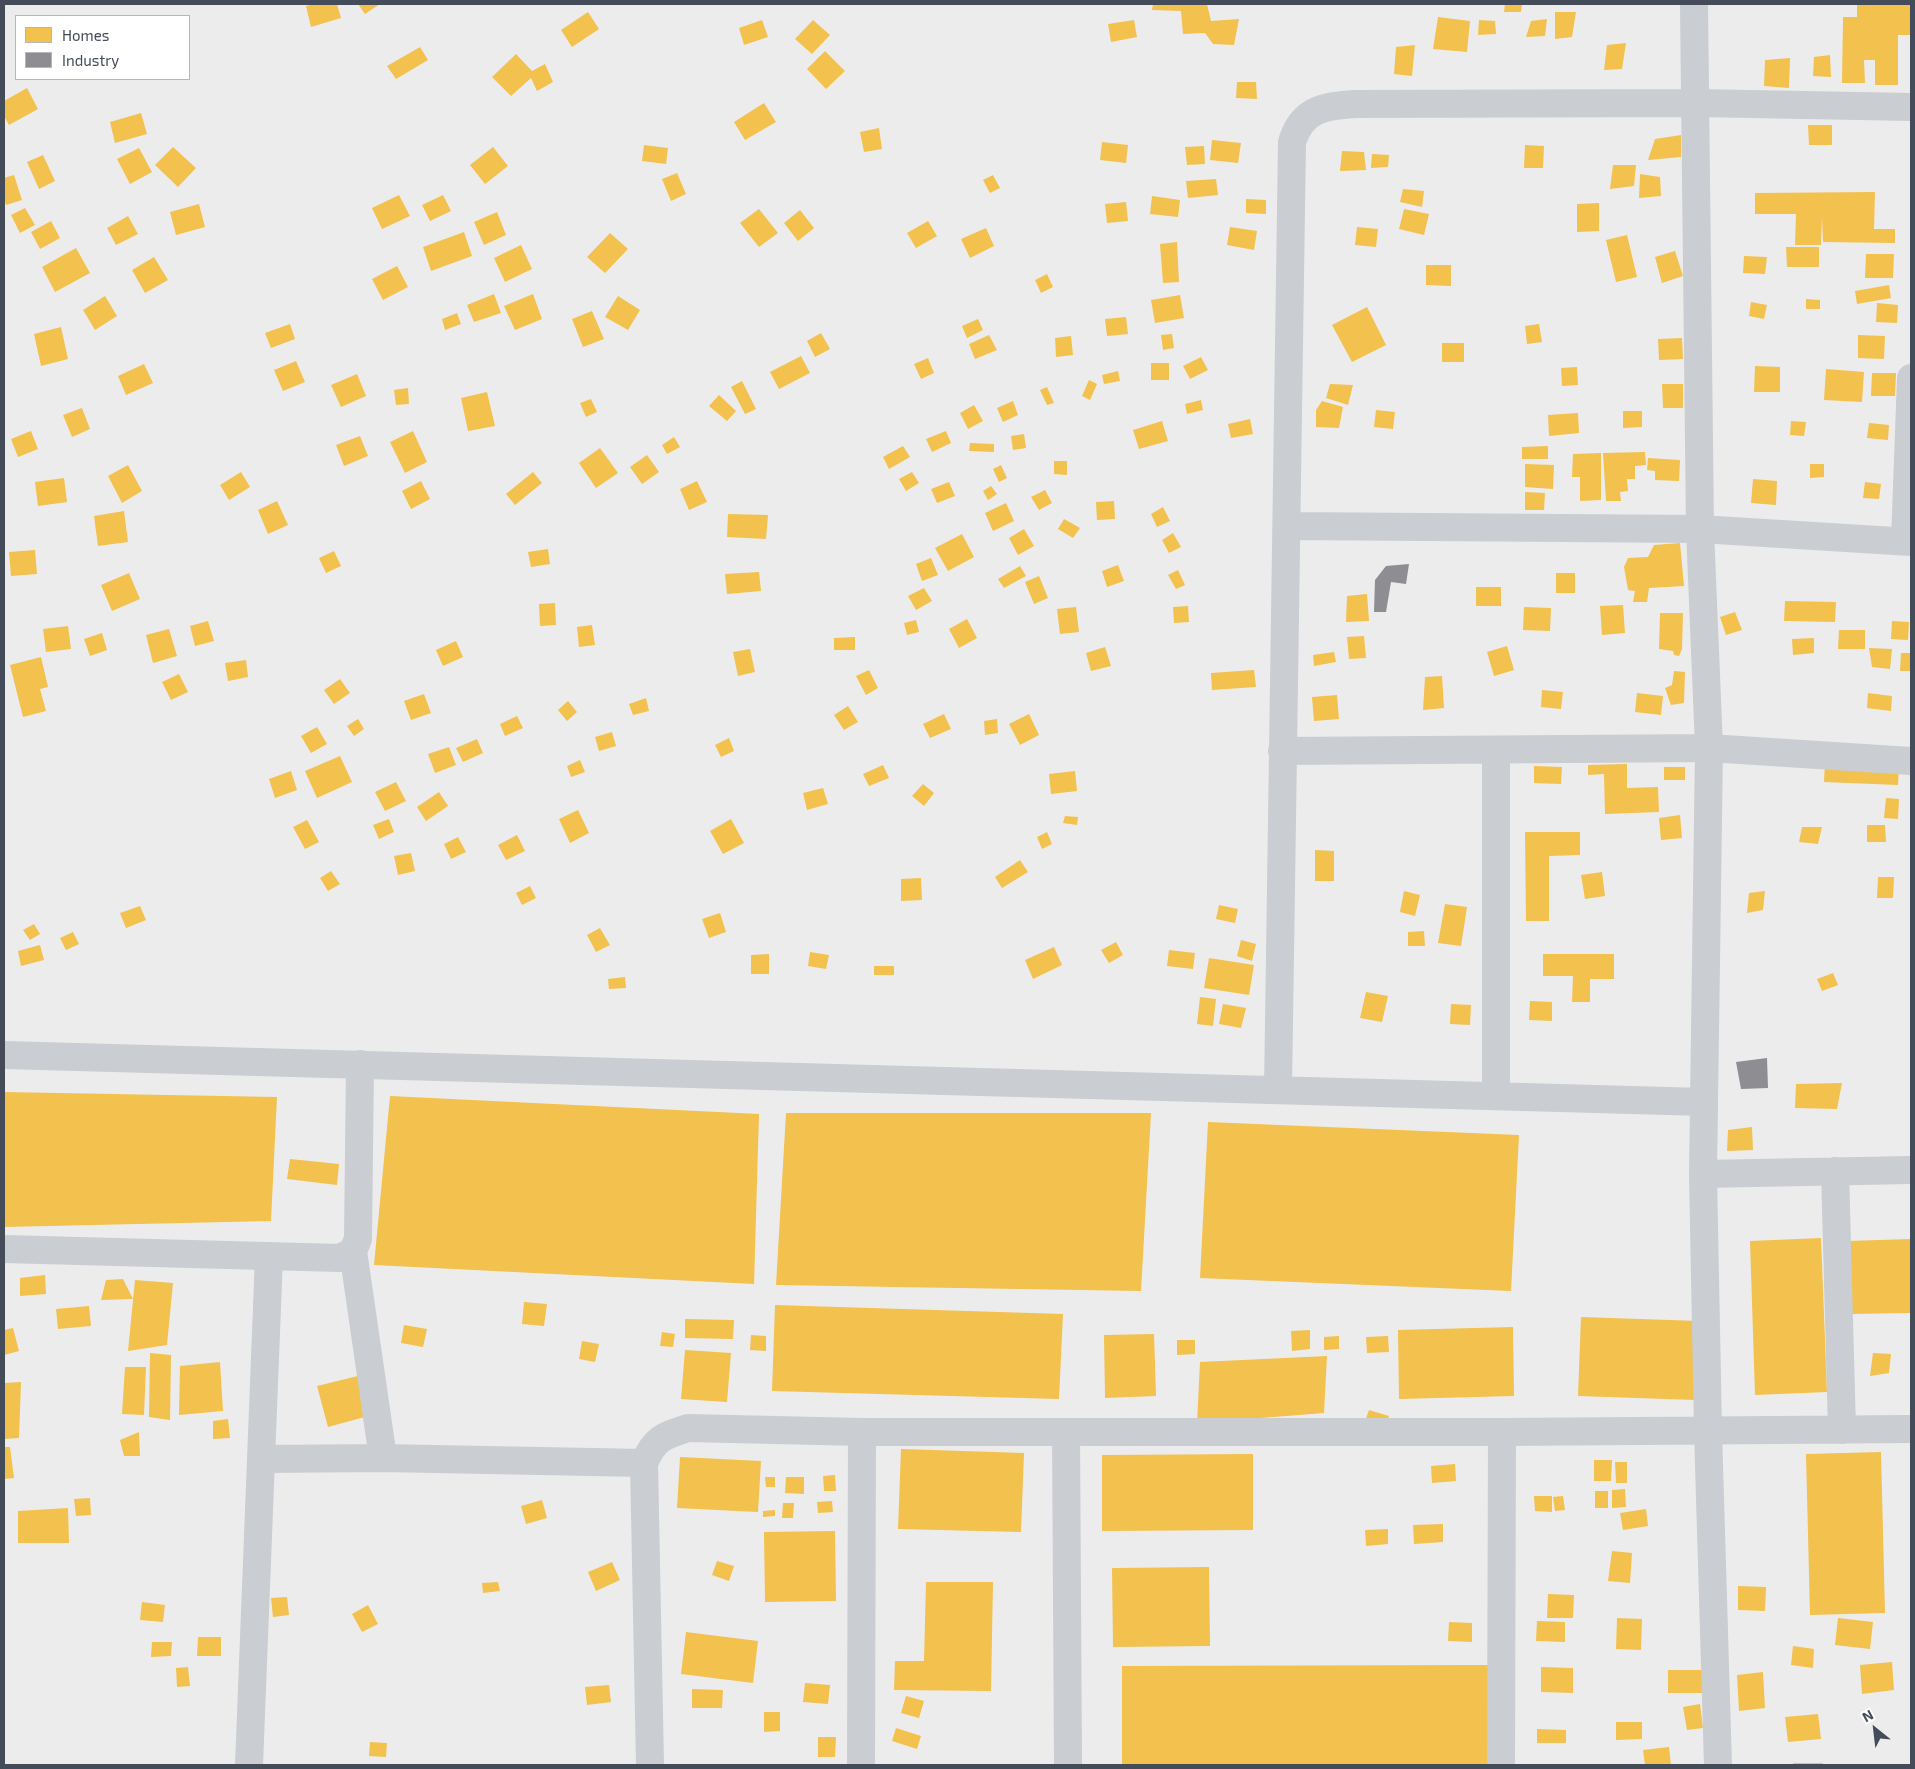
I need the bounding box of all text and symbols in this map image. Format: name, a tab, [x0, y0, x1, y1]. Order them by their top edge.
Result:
legend	[15, 15, 190, 80]
text: Homes	[62, 26, 109, 44]
text: Industry	[62, 51, 119, 69]
north arrow	[1850, 1704, 1900, 1754]
text: N	[1859, 1706, 1876, 1725]

